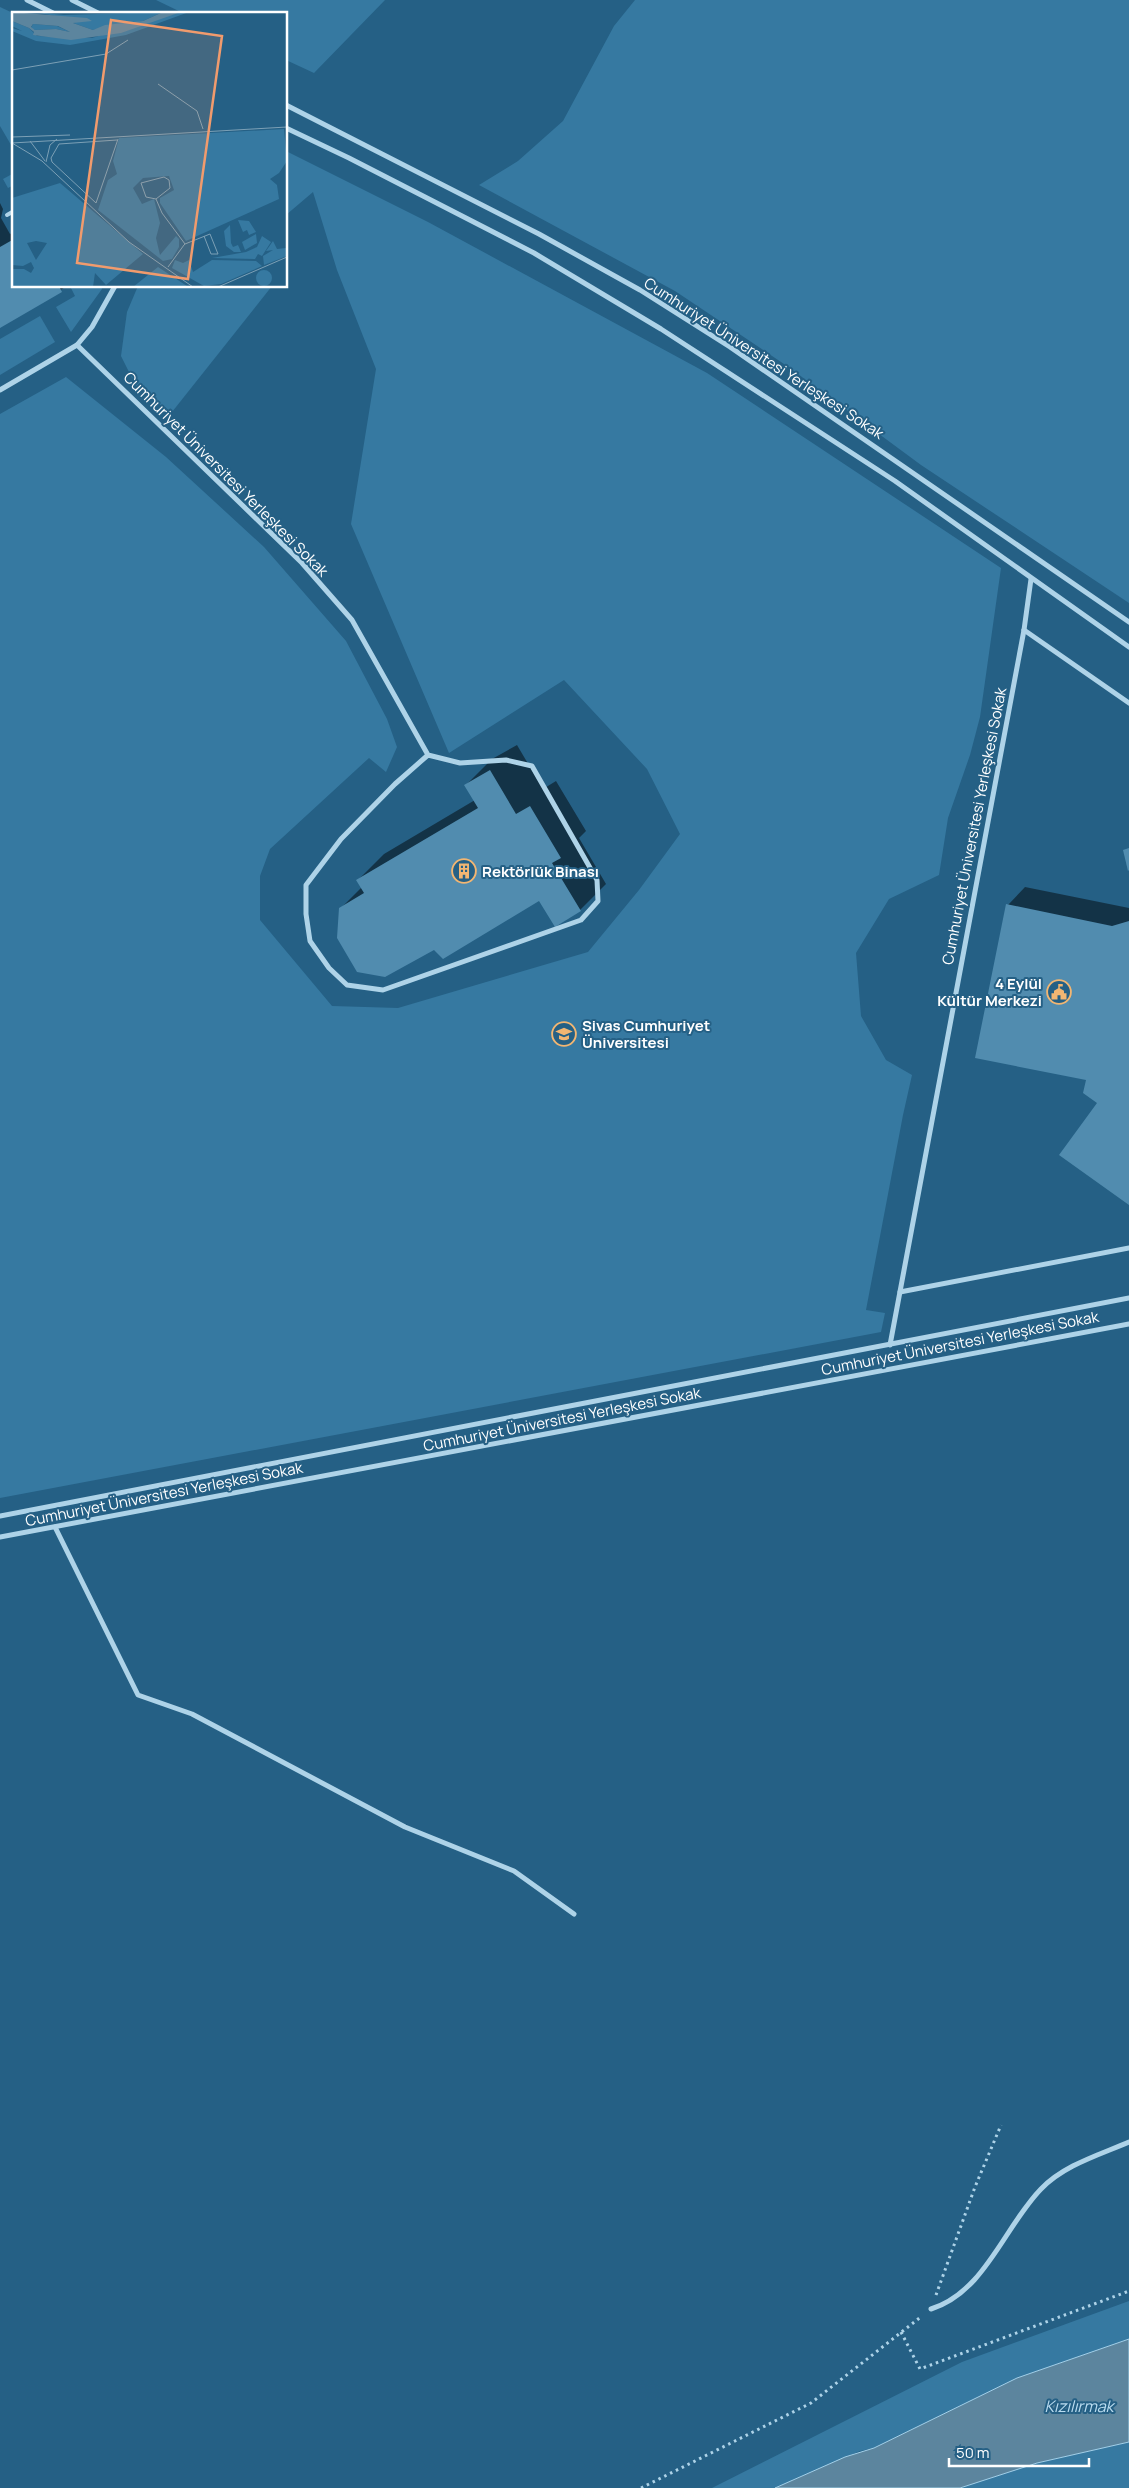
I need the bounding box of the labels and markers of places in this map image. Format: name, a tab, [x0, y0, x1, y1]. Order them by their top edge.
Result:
building icon: Rektörlük Binası	[451, 858, 477, 884]
place label: Rektörlük Binası	[482, 861, 599, 882]
place label: 4 Eylül Kültür Merkezi	[937, 973, 1042, 1011]
public building icon: 4 Eylül Kültür Merkezi	[1046, 979, 1072, 1005]
place label: Sivas Cumhuriyet Üniversitesi	[582, 1015, 710, 1053]
school or university icon: Sivas Cumhuriyet Üniversitesi	[551, 1021, 577, 1047]

